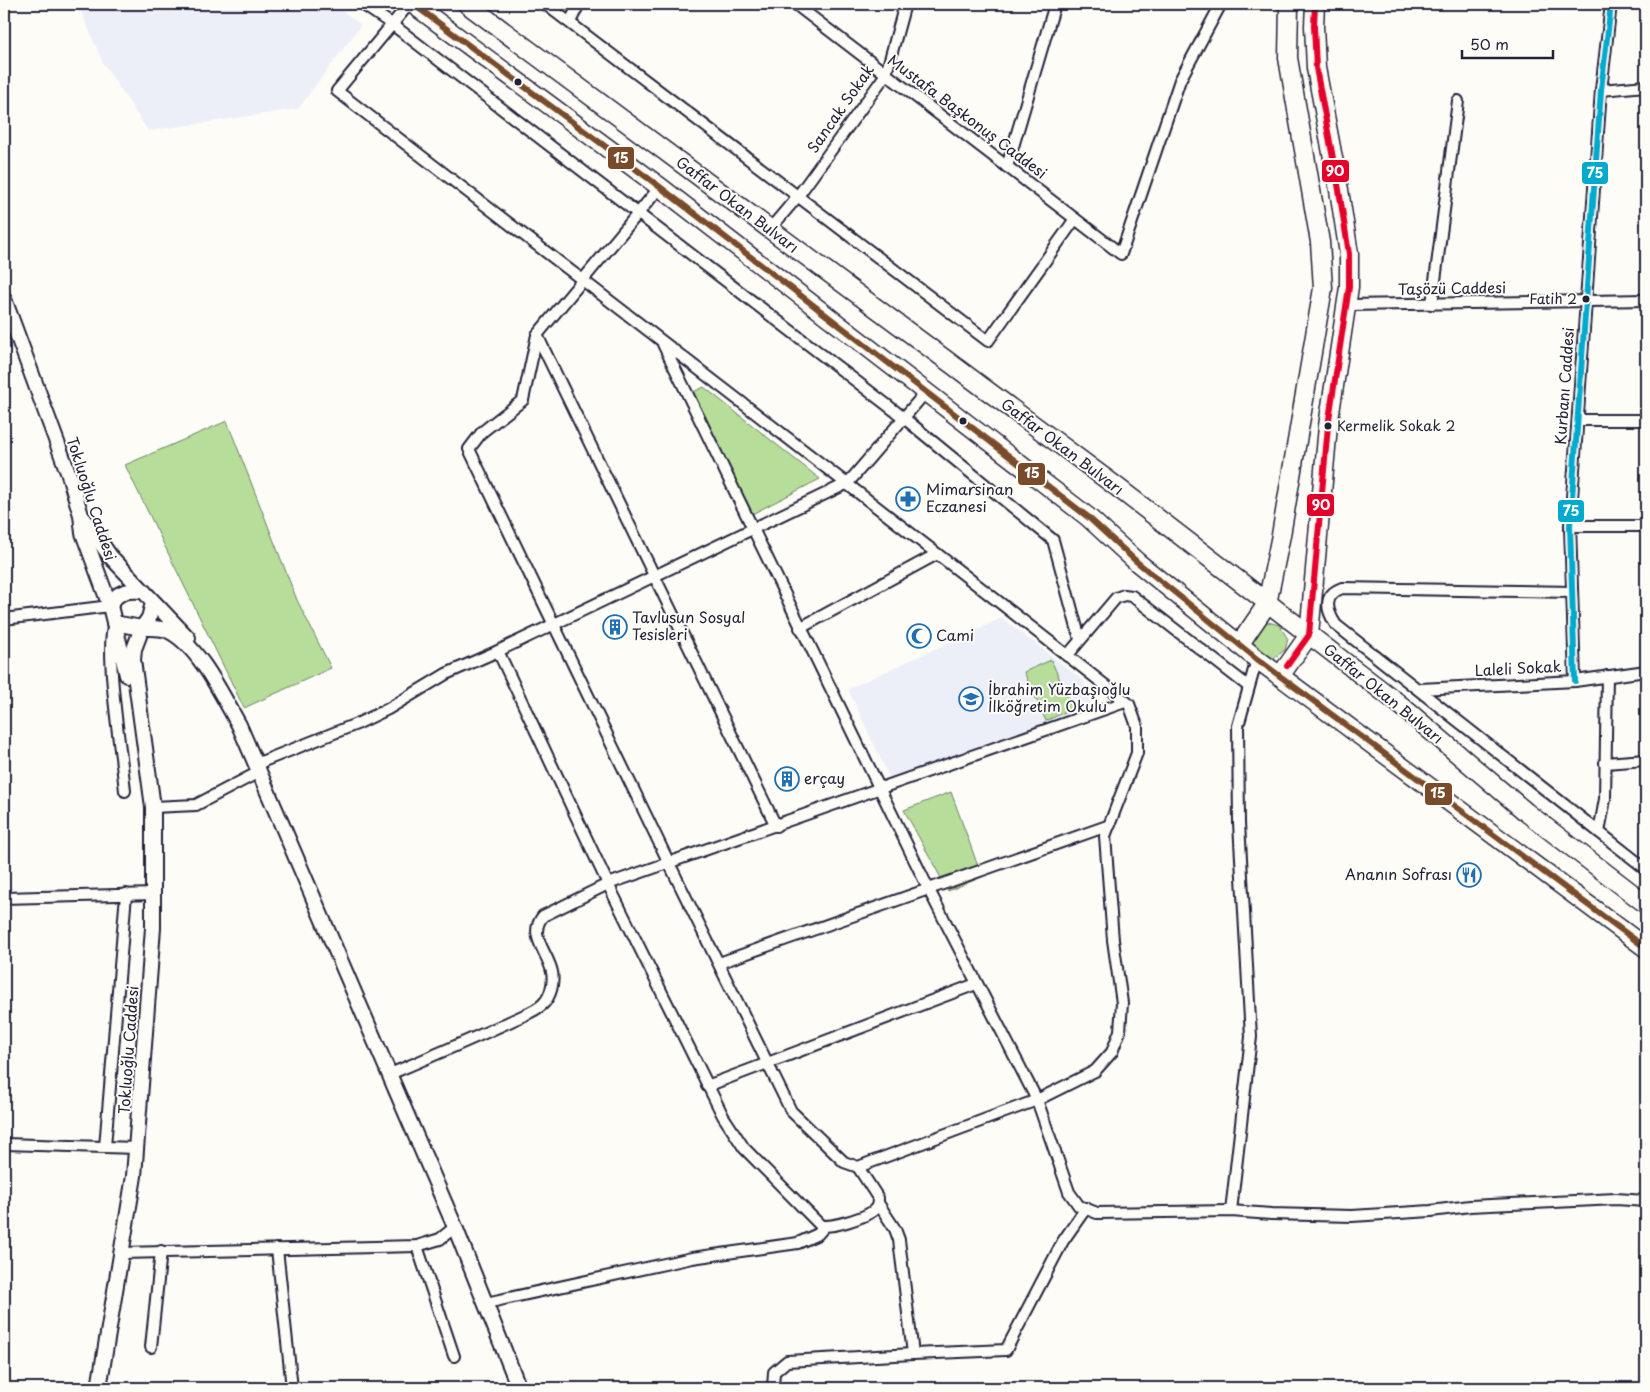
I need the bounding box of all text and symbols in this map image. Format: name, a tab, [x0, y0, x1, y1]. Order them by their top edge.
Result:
scale bar	[1462, 28, 1554, 60]
text: 50 m	[1470, 32, 1509, 55]
street label: Mustafa Başkonuş Caddesi	[883, 48, 1052, 183]
street label: Sancak Sokak	[801, 59, 879, 157]
unlabelled marker	[513, 77, 523, 87]
line badge: 15	[607, 146, 635, 170]
text: 15	[613, 147, 629, 168]
street label: Gaffar Okan Bulvarı	[672, 150, 804, 258]
line badge: 90	[1321, 159, 1350, 183]
text: 90	[1326, 160, 1344, 181]
line badge: 75	[1581, 161, 1609, 185]
text: 75	[1587, 162, 1603, 183]
street label: Taşözü Caddesi	[1398, 275, 1506, 300]
place label: Fatih 2	[1529, 288, 1577, 309]
marker: Fatih 2	[1581, 294, 1591, 304]
street label: Kurbanı Caddesi	[1548, 326, 1579, 445]
street label: Gaffar Okan Bulvarı	[997, 392, 1129, 500]
place label: Kermelik Sokak 2	[1337, 415, 1456, 436]
unlabelled marker	[958, 416, 968, 426]
marker: Kermelik Sokak 2	[1323, 421, 1333, 431]
street label: Tokluoğlu Caddesi	[62, 434, 123, 563]
line badge: 15	[1017, 462, 1046, 486]
text: 15	[1024, 462, 1040, 483]
place label: Mimarsinan Eczanesi	[926, 477, 1013, 517]
pharmacy icon: Mimarsinan Eczanesi	[895, 486, 921, 512]
line badge: 90	[1306, 493, 1335, 517]
text: 90	[1312, 494, 1330, 515]
line badge: 75	[1557, 499, 1585, 523]
text: 75	[1563, 500, 1579, 521]
place label: Tavlusun Sosyal Tesisleri	[632, 605, 745, 645]
building icon: Tavlusun Sosyal Tesisleri	[602, 614, 628, 640]
mosque icon: Cami	[906, 623, 932, 649]
place label: Cami	[936, 623, 974, 646]
street label: Gaffar Okan Bulvarı	[1319, 637, 1449, 749]
street label: Laleli Sokak	[1474, 654, 1562, 681]
place label: İbrahim Yüzbaşıoğlu İlköğretim Okulu	[988, 677, 1131, 717]
school or university icon: İbrahim Yüzbaşıoğlu İlköğretim Okulu	[958, 686, 984, 712]
building icon: erçay	[774, 766, 800, 792]
place label: erçay	[804, 766, 845, 789]
line badge: 15	[1424, 782, 1453, 806]
text: 15	[1430, 782, 1446, 803]
place label: Ananın Sofrası	[1345, 862, 1452, 885]
restaurant icon: Ananın Sofrası	[1456, 862, 1482, 888]
street label: Tokluoğlu Caddesi	[112, 985, 143, 1115]

